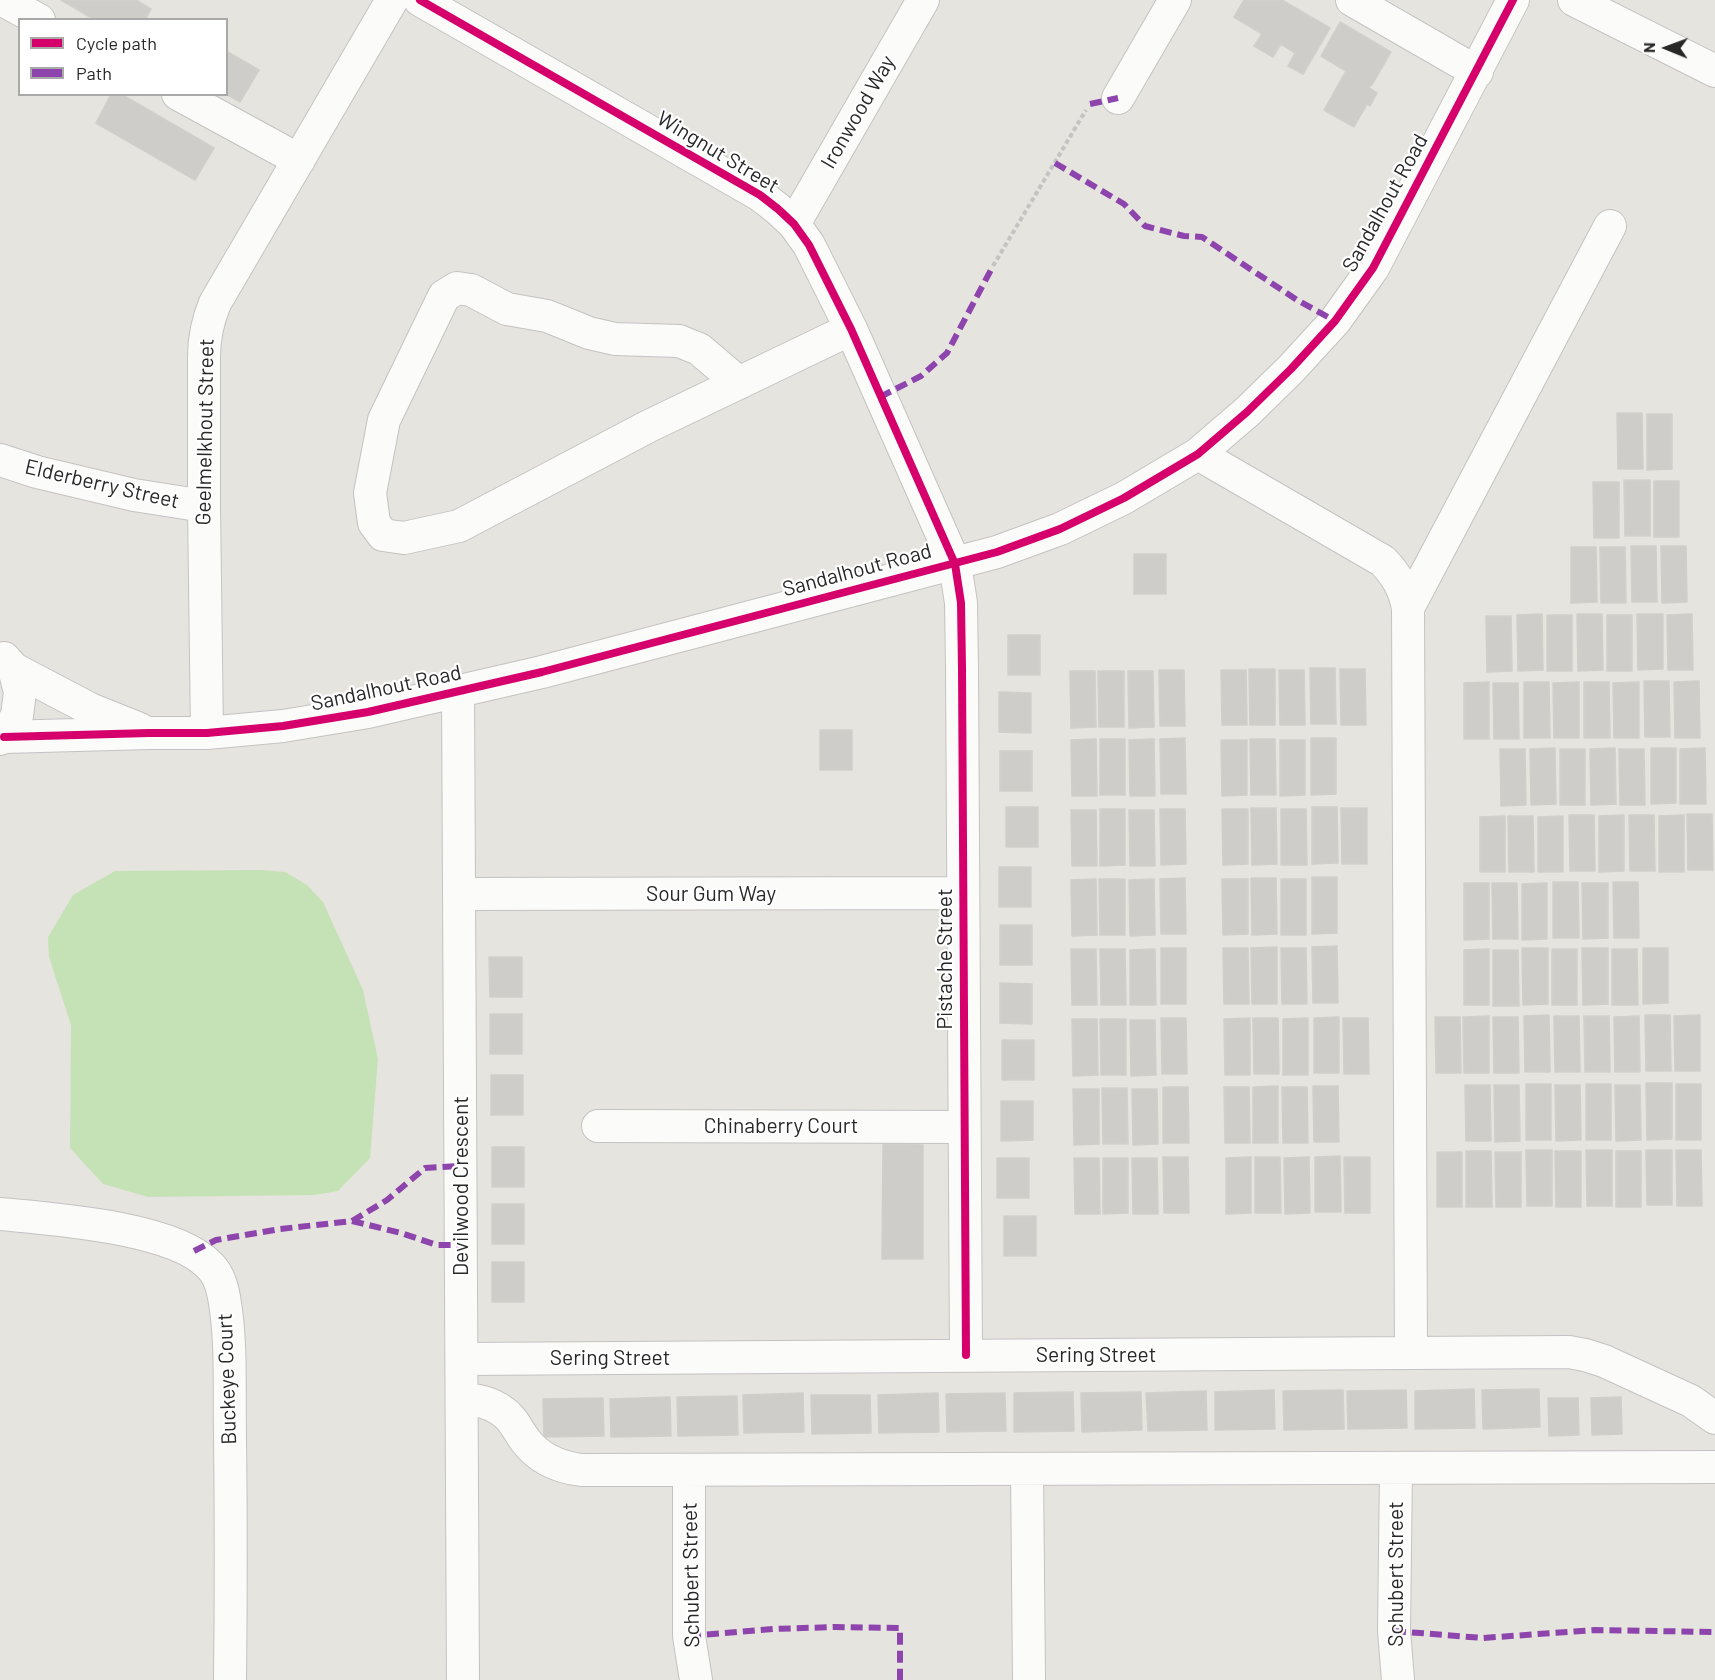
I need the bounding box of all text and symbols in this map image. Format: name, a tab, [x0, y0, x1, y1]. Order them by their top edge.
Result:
legend	[18, 18, 228, 96]
north arrow	[1637, 18, 1697, 78]
text: Cycle path	[76, 32, 157, 54]
text: N	[1639, 42, 1658, 53]
street label: Ironwood Way	[815, 51, 901, 173]
text: Path	[76, 62, 112, 84]
street label: Wingnut Street	[652, 106, 784, 198]
street label: Sandalhout Road	[1337, 130, 1433, 276]
street label: Geelmelkhout Street	[191, 338, 219, 526]
street label: Elderberry Street	[22, 454, 182, 514]
street label: Sandalhout Road	[780, 538, 934, 602]
street label: Sandalhout Road	[308, 660, 464, 716]
street label: Sour Gum Way	[646, 881, 776, 907]
street label: Pistache Street	[932, 888, 958, 1030]
street label: Devilwood Crescent	[448, 1096, 474, 1276]
street label: Chinaberry Court	[704, 1113, 858, 1139]
street label: Buckeye Court	[212, 1313, 242, 1445]
street label: Sering Street	[1036, 1342, 1156, 1368]
street label: Sering Street	[550, 1345, 670, 1371]
street label: Schubert Street	[1383, 1501, 1409, 1647]
street label: Schubert Street	[677, 1502, 705, 1648]

